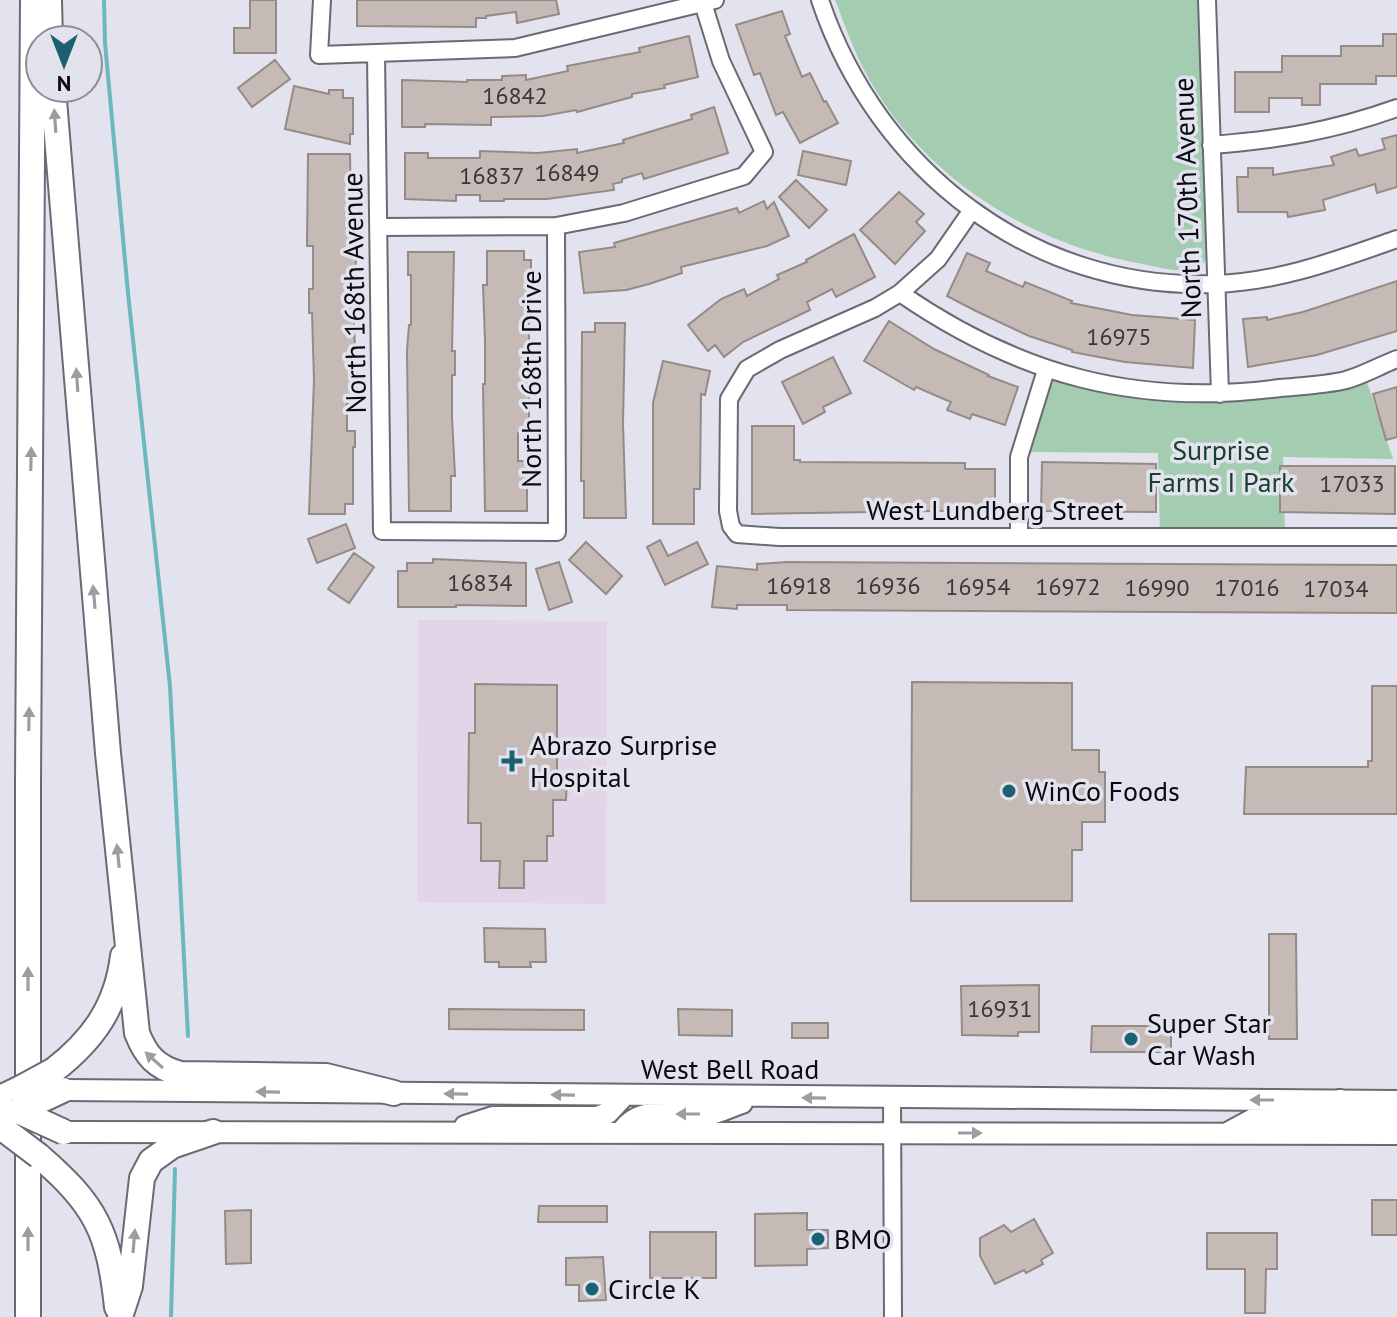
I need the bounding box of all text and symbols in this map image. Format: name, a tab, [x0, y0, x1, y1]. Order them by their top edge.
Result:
north arrow	[24, 24, 104, 104]
text: N	[57, 70, 71, 98]
street label: North 170th Avenue	[1164, 77, 1209, 319]
house number: 16842	[482, 80, 548, 111]
one-way arrow	[48, 108, 61, 133]
house number: 16849	[534, 157, 600, 188]
house number: 16837	[459, 160, 525, 191]
street label: North 168th Avenue	[333, 172, 374, 414]
street label: North 168th Drive	[512, 270, 549, 488]
house number: 16975	[1086, 321, 1152, 352]
one-way arrow	[70, 367, 83, 392]
park label: Surprise Farms I Park	[1147, 431, 1295, 500]
one-way arrow	[25, 446, 37, 471]
house number: 17033	[1319, 468, 1385, 499]
street label: West Lundberg Street	[866, 491, 1124, 528]
house number: 16834	[447, 567, 513, 598]
house number: 16918	[766, 570, 832, 601]
house number: 16936	[855, 570, 921, 601]
house number: 16954	[945, 571, 1011, 602]
house number: 16972	[1035, 571, 1101, 602]
house number: 16990	[1124, 572, 1190, 603]
house number: 17016	[1214, 572, 1280, 603]
house number: 17034	[1303, 573, 1369, 604]
one-way arrow	[87, 584, 100, 609]
one-way arrow	[23, 706, 35, 731]
place label: Abrazo Surprise Hospital	[530, 726, 717, 795]
marker: Abrazo Surprise Hospital	[501, 750, 523, 772]
place label: WinCo Foods	[1025, 772, 1180, 809]
marker: WinCo Foods	[1000, 782, 1018, 800]
one-way arrow	[111, 843, 124, 868]
one-way arrow	[22, 966, 34, 991]
house number: 16931	[967, 993, 1033, 1024]
place label: Super Star Car Wash	[1147, 1004, 1272, 1073]
marker: Super Star Car Wash	[1122, 1030, 1140, 1048]
street label: West Bell Road	[641, 1050, 819, 1087]
one-way arrow	[144, 1051, 164, 1069]
one-way arrow	[255, 1086, 280, 1098]
one-way arrow	[443, 1088, 468, 1100]
one-way arrow	[550, 1089, 575, 1102]
one-way arrow	[801, 1092, 826, 1104]
one-way arrow	[1249, 1094, 1274, 1106]
one-way arrow	[675, 1108, 700, 1120]
one-way arrow	[958, 1127, 983, 1139]
place label: BMO	[834, 1220, 892, 1257]
one-way arrow	[22, 1226, 34, 1251]
one-way arrow	[127, 1228, 140, 1253]
marker: BMO	[809, 1230, 827, 1248]
place label: Circle K	[608, 1270, 701, 1307]
marker: Circle K	[583, 1280, 601, 1298]

